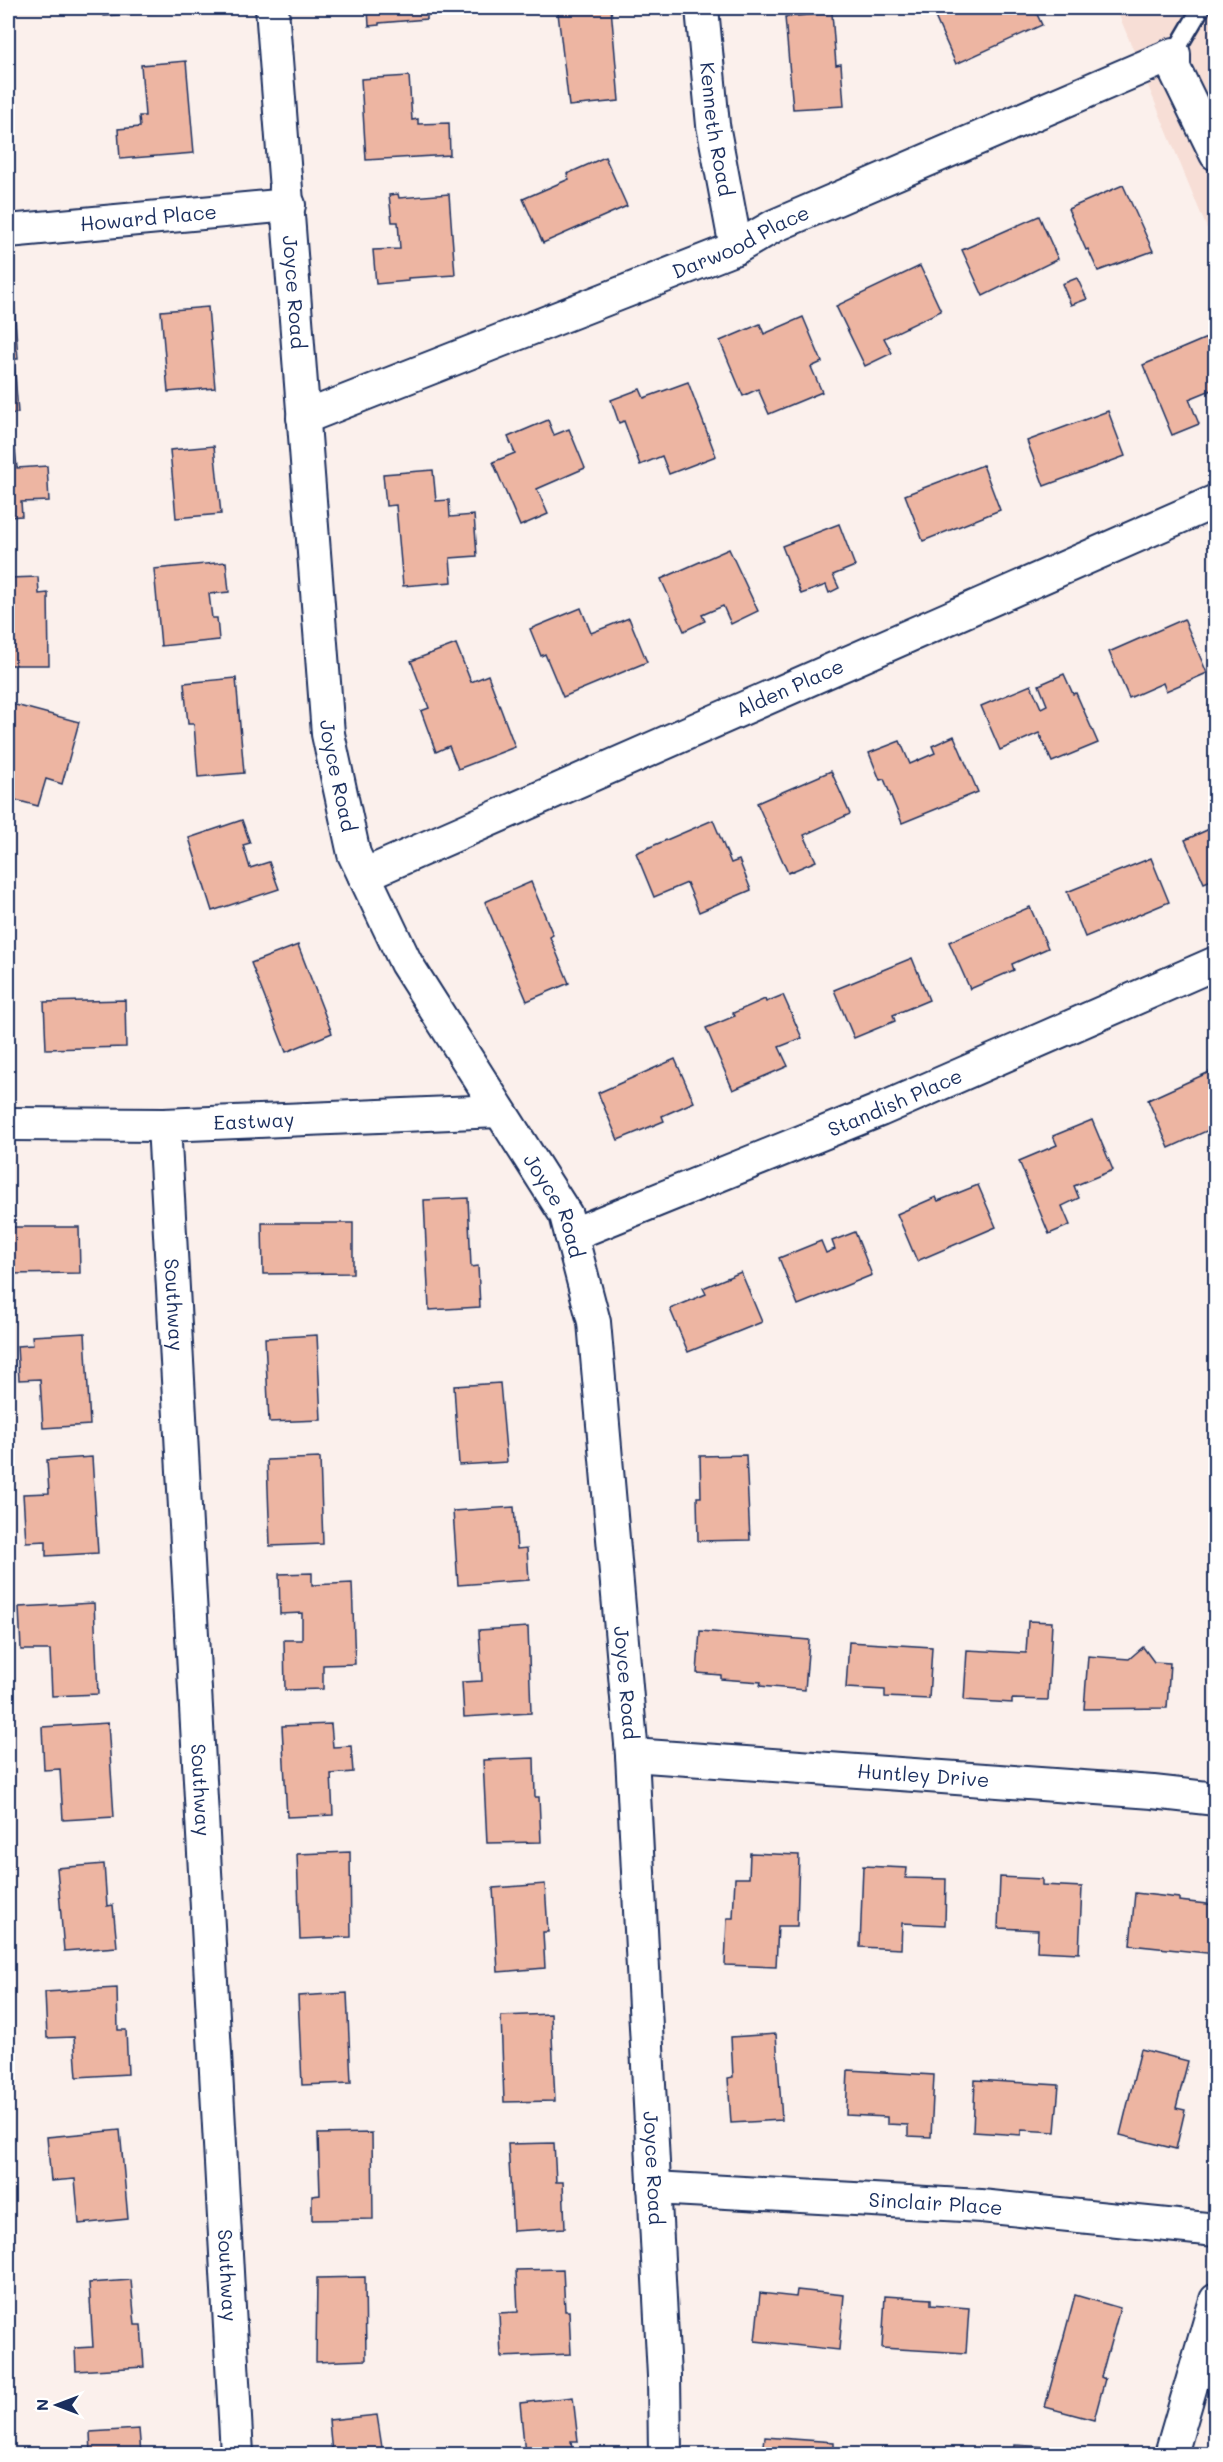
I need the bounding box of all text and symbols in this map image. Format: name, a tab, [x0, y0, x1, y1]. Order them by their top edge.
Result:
street label: Kenneth Road	[695, 61, 740, 198]
street label: Howard Place	[79, 198, 218, 236]
street label: Darwood Place	[668, 198, 813, 284]
street label: Joyce Road	[278, 234, 312, 350]
street label: Alden Place	[731, 652, 847, 722]
street label: Joyce Road	[315, 719, 363, 834]
street label: Standish Place	[824, 1062, 966, 1142]
street label: Eastway	[213, 1106, 295, 1135]
street label: Joyce Road	[518, 1148, 591, 1260]
street label: Southway	[159, 1258, 190, 1352]
street label: Joyce Road	[609, 1625, 645, 1740]
street label: Southway	[186, 1743, 217, 1837]
street label: Huntley Drive	[856, 1757, 990, 1792]
street label: Joyce Road	[638, 2110, 670, 2225]
street label: Sinclair Place	[868, 2186, 1004, 2220]
street label: Southway	[213, 2228, 244, 2322]
north arrow	[27, 2375, 87, 2435]
text: N	[31, 2399, 52, 2411]

